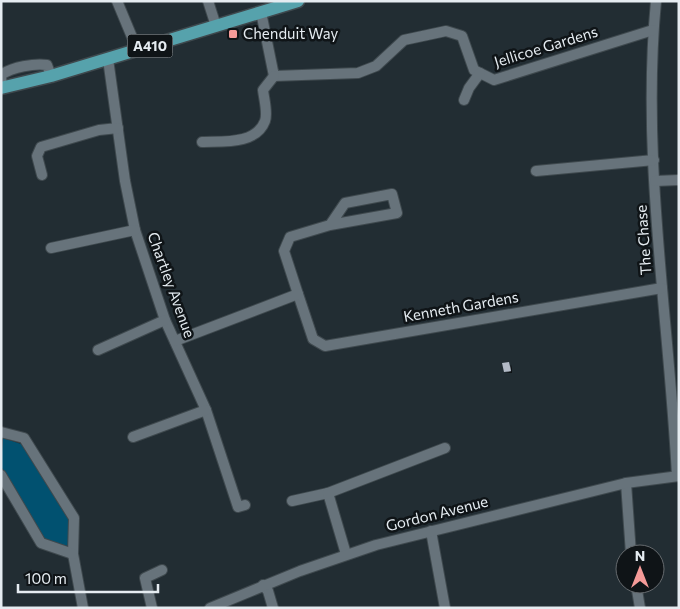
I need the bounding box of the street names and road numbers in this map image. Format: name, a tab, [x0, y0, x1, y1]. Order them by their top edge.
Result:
street label: Jellicoe Gardens	[492, 22, 600, 70]
road number: A410	[128, 34, 172, 58]
street label: The Chase	[632, 204, 654, 276]
street label: Chartley Avenue	[144, 229, 199, 340]
street label: Kenneth Gardens	[402, 287, 520, 325]
street label: Gordon Avenue	[384, 492, 490, 534]

